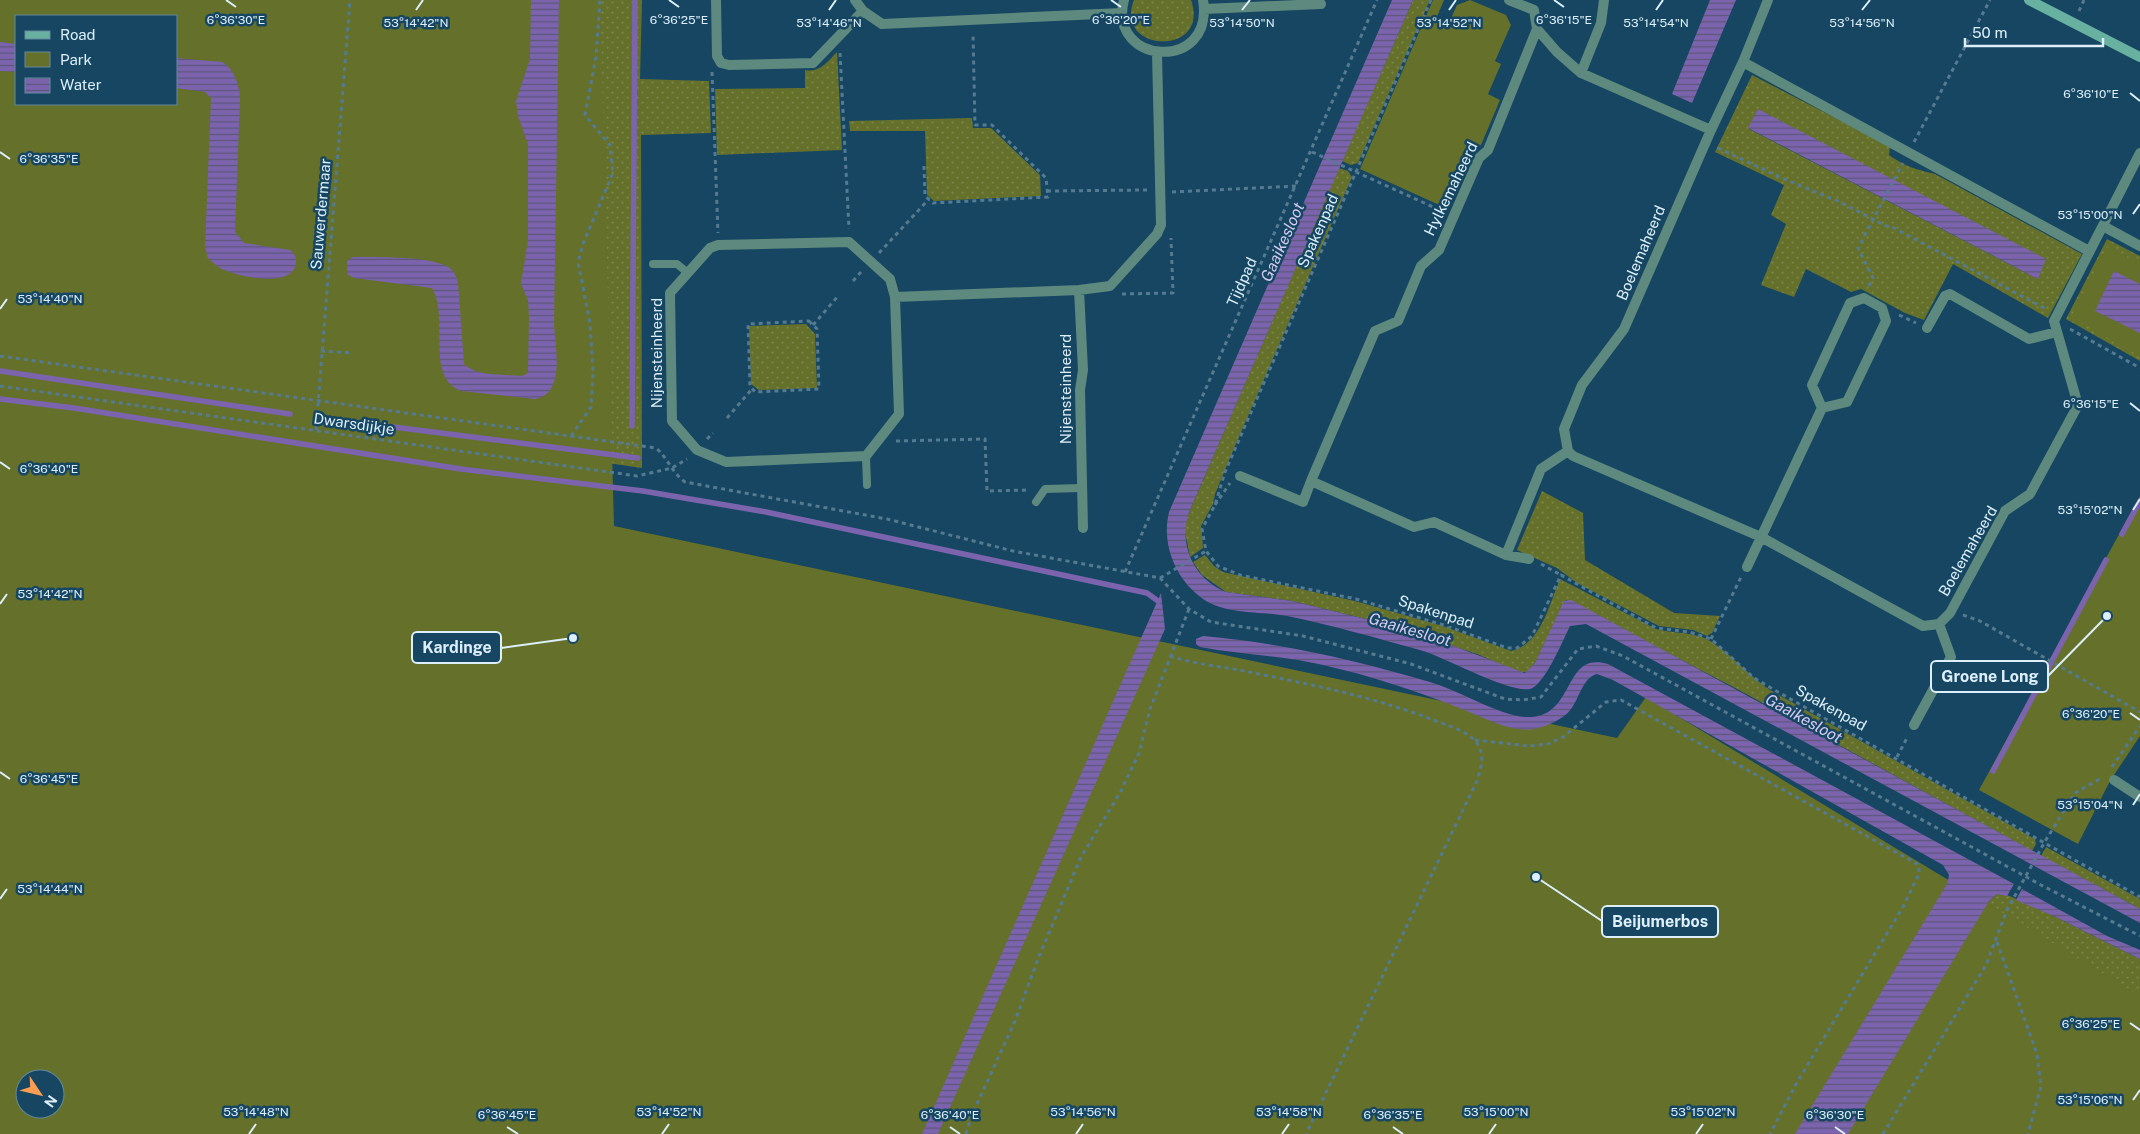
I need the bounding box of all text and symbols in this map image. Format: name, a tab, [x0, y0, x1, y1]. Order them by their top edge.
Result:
text: 6°36'30"E	[207, 13, 265, 27]
text: 6°36'25"E	[650, 13, 708, 27]
text: 6°36'20"E	[1092, 13, 1150, 27]
text: 6°36'15"E	[1536, 13, 1592, 27]
legend	[15, 15, 178, 105]
scale bar	[1965, 15, 2102, 47]
text: 53°14'42"N	[383, 16, 449, 30]
text: 53°14'46"N	[796, 16, 862, 30]
text: 53°14'50"N	[1209, 16, 1275, 30]
text: 53°14'52"N	[1416, 16, 1482, 30]
text: 53°14'54"N	[1623, 16, 1689, 30]
text: 53°14'56"N	[1829, 16, 1895, 30]
text: 50 m	[1972, 24, 2007, 41]
text: Road	[60, 26, 96, 43]
text: Park	[60, 51, 92, 68]
text: Water	[60, 76, 102, 93]
text: 6°36'10"E	[2063, 87, 2119, 101]
street label: Hylkemaheerd	[1421, 139, 1481, 238]
text: 6°36'35"E	[20, 152, 78, 166]
street label: Sauwerdermaar	[307, 158, 334, 270]
street label: Spakenpad	[1294, 191, 1341, 270]
water label: Gaaikesloot	[1257, 200, 1308, 285]
street label: Boelemaheerd	[1613, 203, 1668, 303]
text: 53°15'00"N	[2057, 208, 2123, 222]
street label: Tijdpad	[1223, 255, 1260, 309]
text: 53°14'40"N	[17, 292, 83, 306]
street label: Nijensteinheerd	[648, 298, 665, 408]
street label: Nijensteinheerd	[1057, 334, 1074, 444]
text: 6°36'15"E	[2063, 397, 2119, 411]
street label: Dwarsdijkje	[313, 409, 395, 438]
text: 6°36'40"E	[20, 462, 78, 476]
street label: Boelemaheerd	[1935, 503, 2000, 599]
text: 53°15'02"N	[2058, 503, 2123, 517]
text: 53°14'42"N	[17, 587, 83, 601]
street label: Spakenpad	[1396, 591, 1476, 632]
water label: Gaaikesloot	[1367, 609, 1453, 650]
callout: Kardinge	[412, 632, 501, 663]
text: Kardinge	[422, 638, 492, 657]
callout: Groene Long	[1931, 661, 2048, 692]
text: Groene Long	[1941, 667, 2039, 686]
street label: Spakenpad	[1793, 681, 1870, 734]
water label: Gaaikesloot	[1762, 690, 1845, 747]
text: 6°36'20"E	[2062, 707, 2120, 721]
text: 6°36'45"E	[20, 772, 78, 786]
text: 53°15'04"N	[2057, 798, 2123, 812]
text: 53°14'44"N	[17, 882, 83, 896]
callout: Beijumerbos	[1602, 906, 1718, 937]
text: Beijumerbos	[1612, 912, 1708, 931]
text: 6°36'25"E	[2062, 1017, 2120, 1031]
north arrow	[15, 1069, 65, 1119]
text: N	[41, 1092, 60, 1111]
text: 53°15'06"N	[2057, 1093, 2123, 1107]
text: 53°14'48"N	[223, 1105, 289, 1119]
text: 53°14'52"N	[636, 1105, 702, 1119]
text: 53°14'56"N	[1050, 1105, 1116, 1119]
text: 53°14'58"N	[1256, 1105, 1322, 1119]
text: 53°15'00"N	[1463, 1105, 1529, 1119]
text: 53°15'02"N	[1671, 1105, 1736, 1119]
text: 6°36'45"E	[478, 1108, 536, 1122]
text: 6°36'40"E	[921, 1108, 979, 1122]
text: 6°36'35"E	[1364, 1108, 1422, 1122]
text: 6°36'30"E	[1806, 1108, 1864, 1122]

